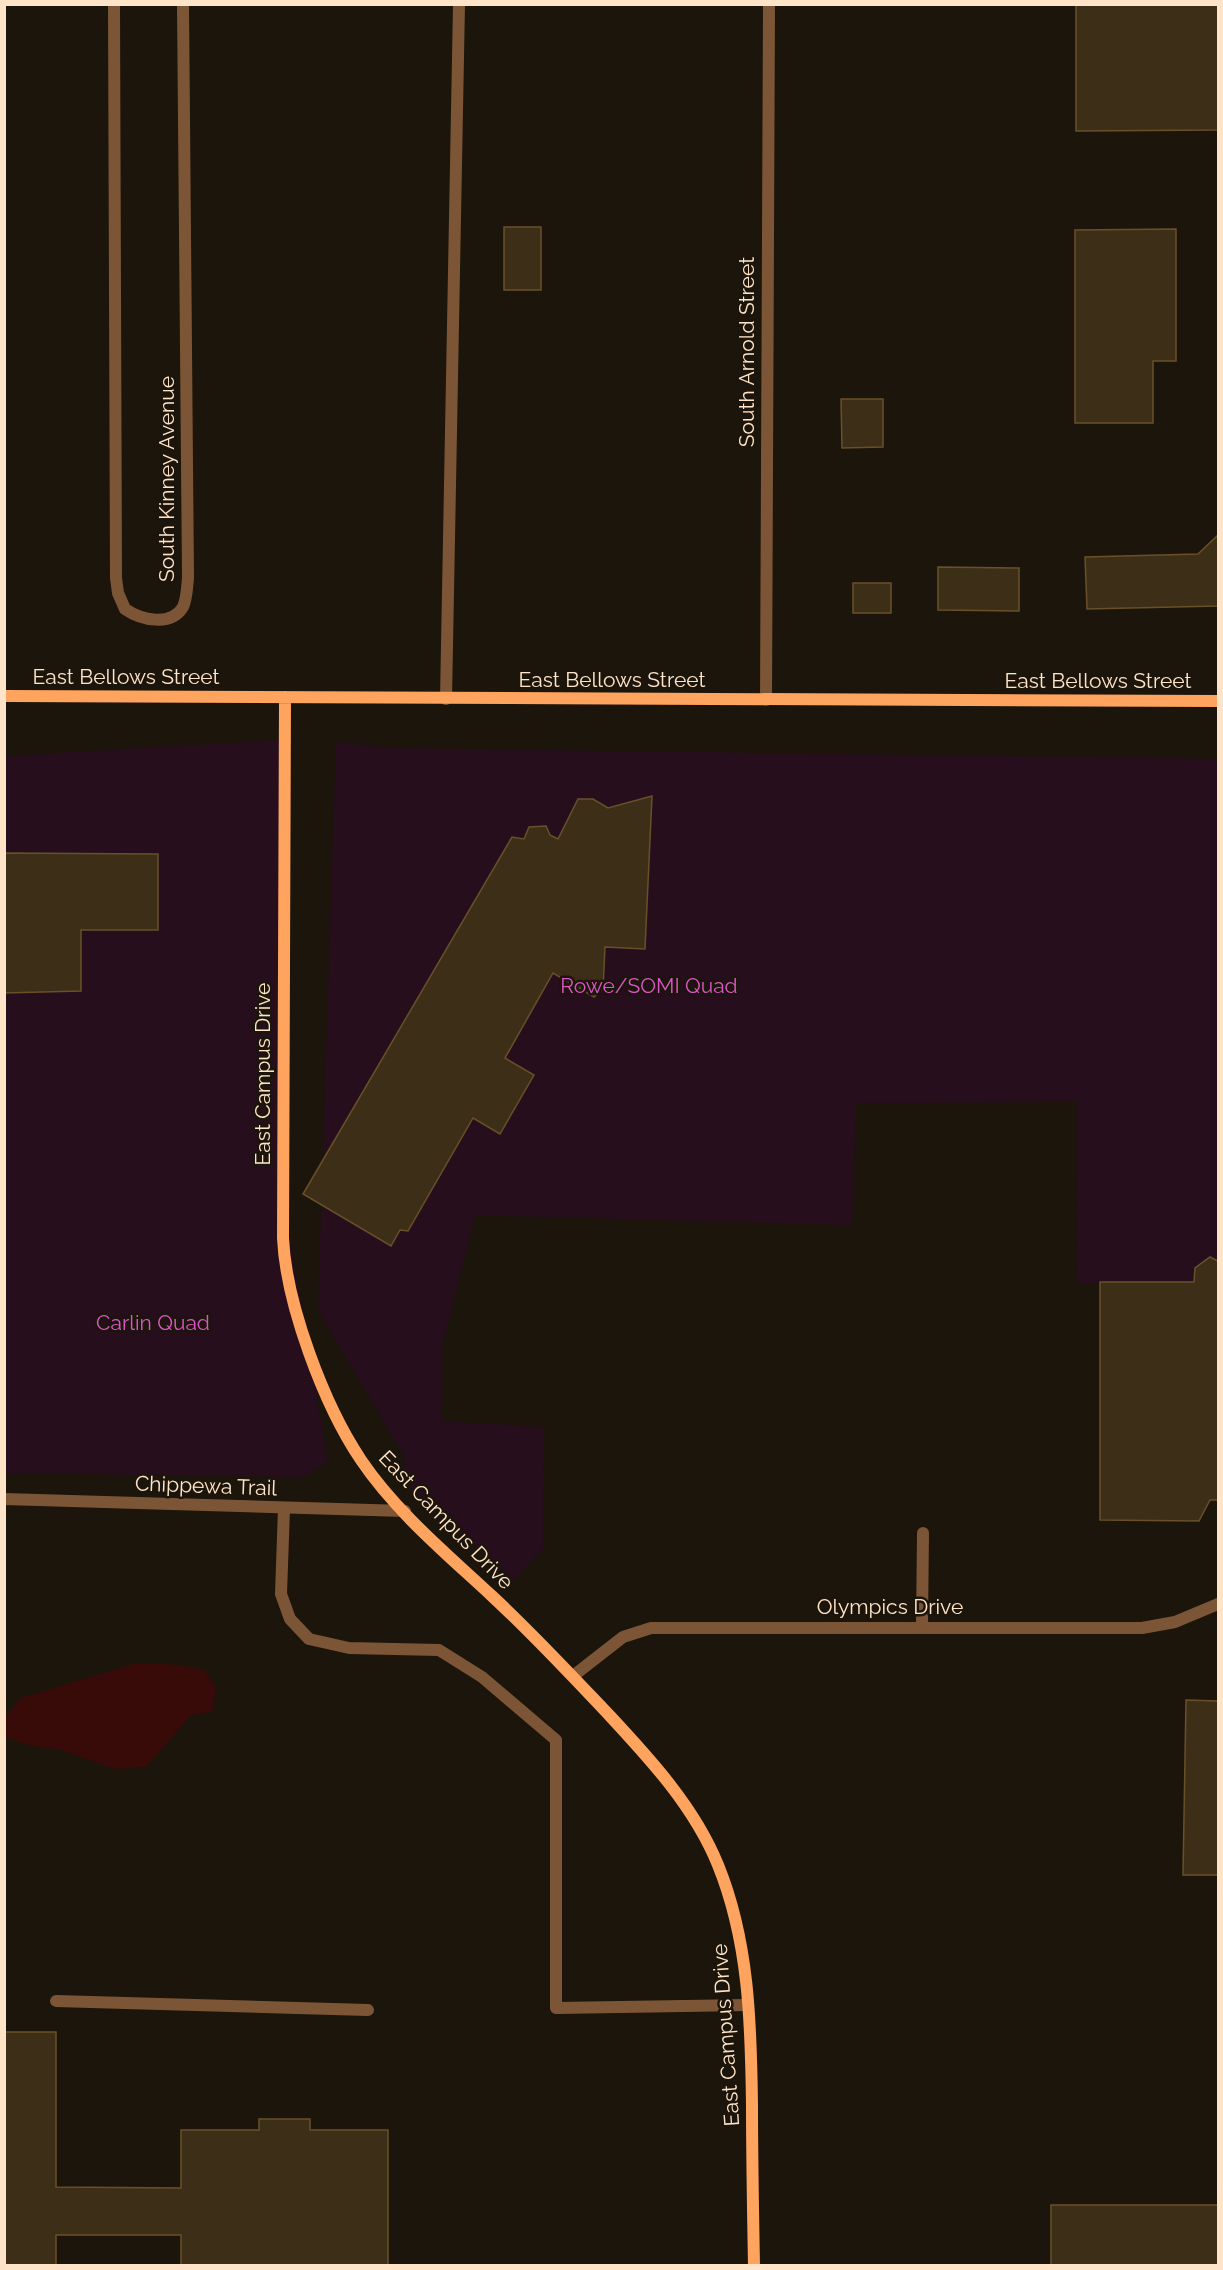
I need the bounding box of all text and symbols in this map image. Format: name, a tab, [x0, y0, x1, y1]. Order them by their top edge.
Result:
street label: South Arnold Street	[734, 257, 759, 447]
street label: South Kinney Avenue	[154, 376, 179, 582]
street label: East Bellows Street	[32, 664, 220, 689]
street label: East Bellows Street	[518, 667, 706, 692]
street label: East Bellows Street	[1004, 668, 1192, 693]
park label: Rowe/SOMI Quad	[560, 973, 738, 998]
street label: East Campus Drive	[250, 983, 275, 1165]
park label: Carlin Quad	[96, 1310, 210, 1335]
street label: East Campus Drive	[374, 1445, 519, 1594]
street label: Chippewa Trail	[135, 1471, 278, 1500]
street label: Olympics Drive	[817, 1594, 963, 1619]
street label: East Campus Drive	[707, 1943, 744, 2127]

